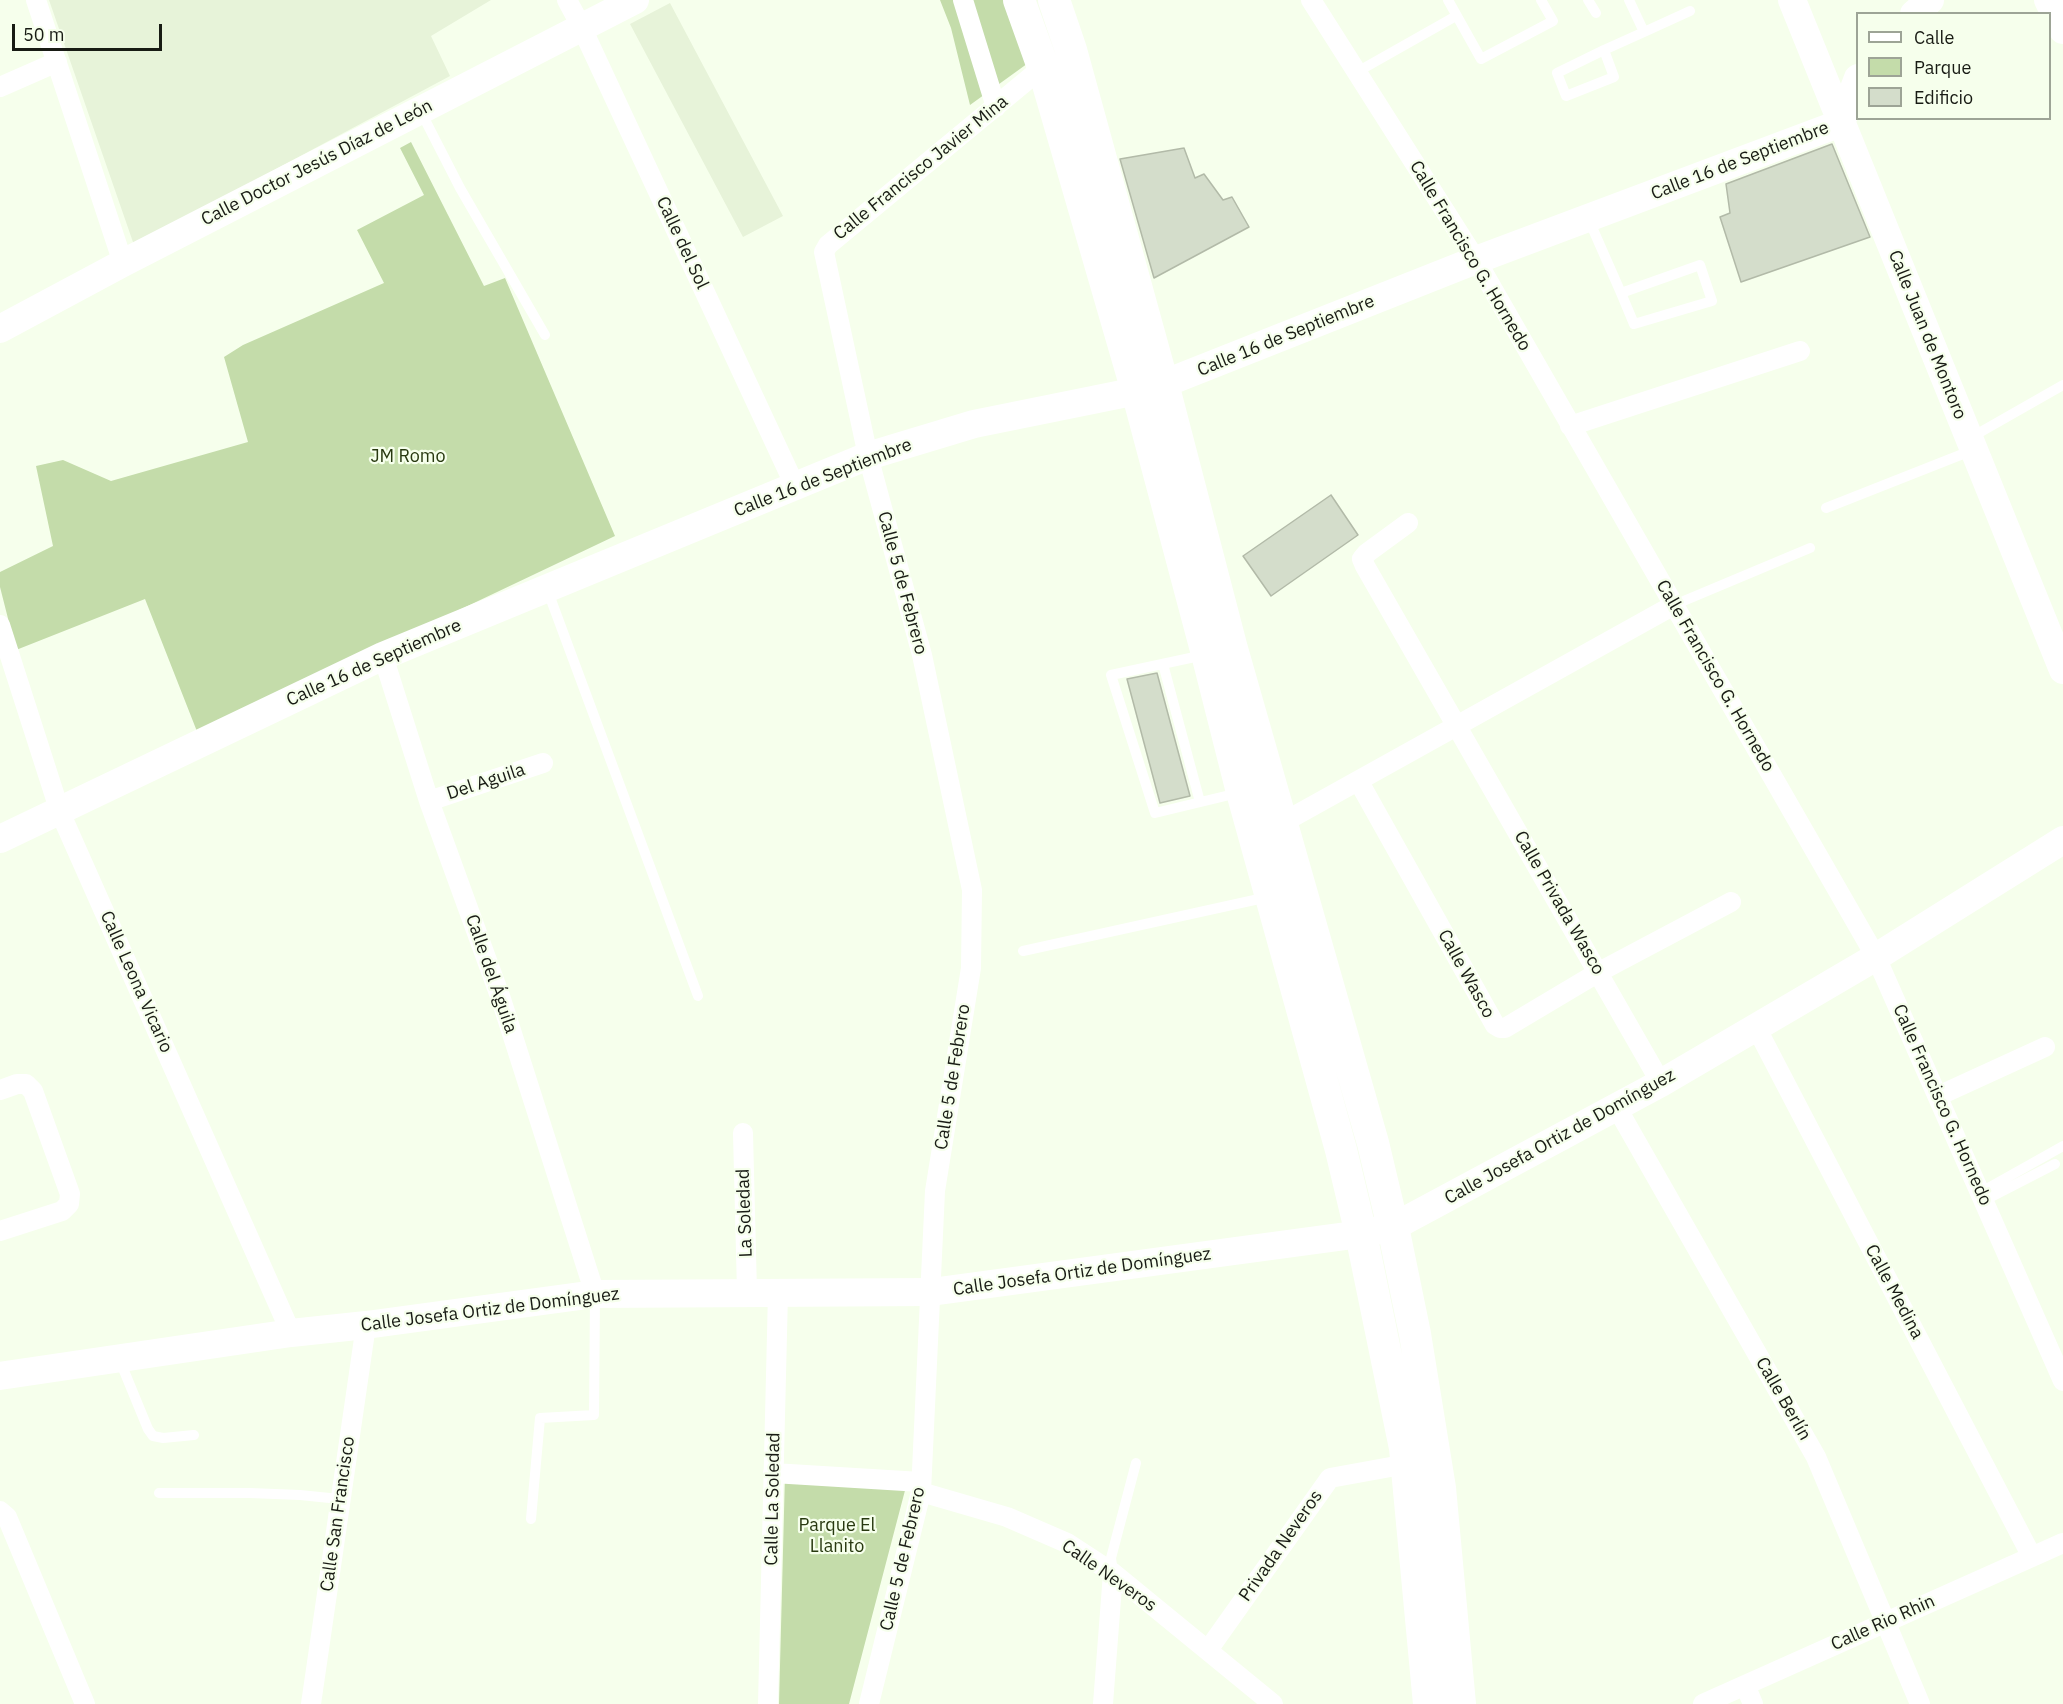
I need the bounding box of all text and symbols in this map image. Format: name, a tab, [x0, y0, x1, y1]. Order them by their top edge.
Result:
scale bar	[15, 12, 165, 50]
legend	[1856, 12, 2051, 120]
text: 50 m	[23, 23, 65, 46]
text: Calle	[1914, 26, 1954, 49]
text: Parque	[1914, 56, 1971, 79]
text: Edificio	[1914, 86, 1973, 109]
street label: Calle Francisco Javier Mina	[830, 91, 1012, 245]
street label: Calle Doctor Jesús Díaz de León	[198, 95, 436, 231]
street label: Calle 16 de Septiembre	[1648, 117, 1832, 205]
street label: Calle Francisco G. Hornedo	[1405, 157, 1535, 355]
street label: Calle del Sol	[651, 193, 713, 293]
street label: Calle Juan de Montoro	[1883, 247, 1971, 423]
street label: Calle 16 de Septiembre	[1194, 291, 1378, 381]
street label: Calle 16 de Septiembre	[731, 434, 915, 522]
park label: JM Romo	[370, 446, 446, 468]
street label: Calle 5 de Febrero	[873, 509, 931, 657]
street label: Calle Francisco G. Hornedo	[1651, 576, 1779, 776]
street label: Calle 16 de Septiembre	[283, 615, 465, 711]
street label: Del Aguila	[444, 759, 528, 805]
street label: Calle Privada Wasco	[1509, 827, 1609, 979]
street label: Calle Leona Vicario	[95, 908, 177, 1056]
street label: Calle del Águila	[461, 912, 521, 1036]
street label: Calle Wasco	[1433, 926, 1499, 1022]
street label: Calle Francisco G. Hornedo	[1888, 1001, 1996, 1209]
street label: Calle 5 de Febrero	[931, 1003, 975, 1151]
street label: Calle Josefa Ortiz de Domínguez	[1441, 1065, 1679, 1209]
street label: La Soledad	[733, 1168, 757, 1258]
street label: Calle Medina	[1860, 1241, 1928, 1343]
street label: Calle Josefa Ortiz de Domínguez	[952, 1243, 1212, 1301]
street label: Calle Josefa Ortiz de Domínguez	[360, 1283, 620, 1337]
street label: Calle Berlín	[1751, 1354, 1815, 1444]
street label: Calle La Soledad	[761, 1432, 785, 1566]
street label: Calle San Francisco	[316, 1435, 360, 1593]
street label: Calle 5 de Febrero	[876, 1485, 930, 1633]
street label: Privada Neveros	[1235, 1486, 1327, 1606]
park label: Parque El Llanito	[798, 1515, 876, 1558]
street label: Calle Neveros	[1057, 1535, 1161, 1617]
street label: Calle Rio Rhin	[1828, 1590, 1938, 1656]

